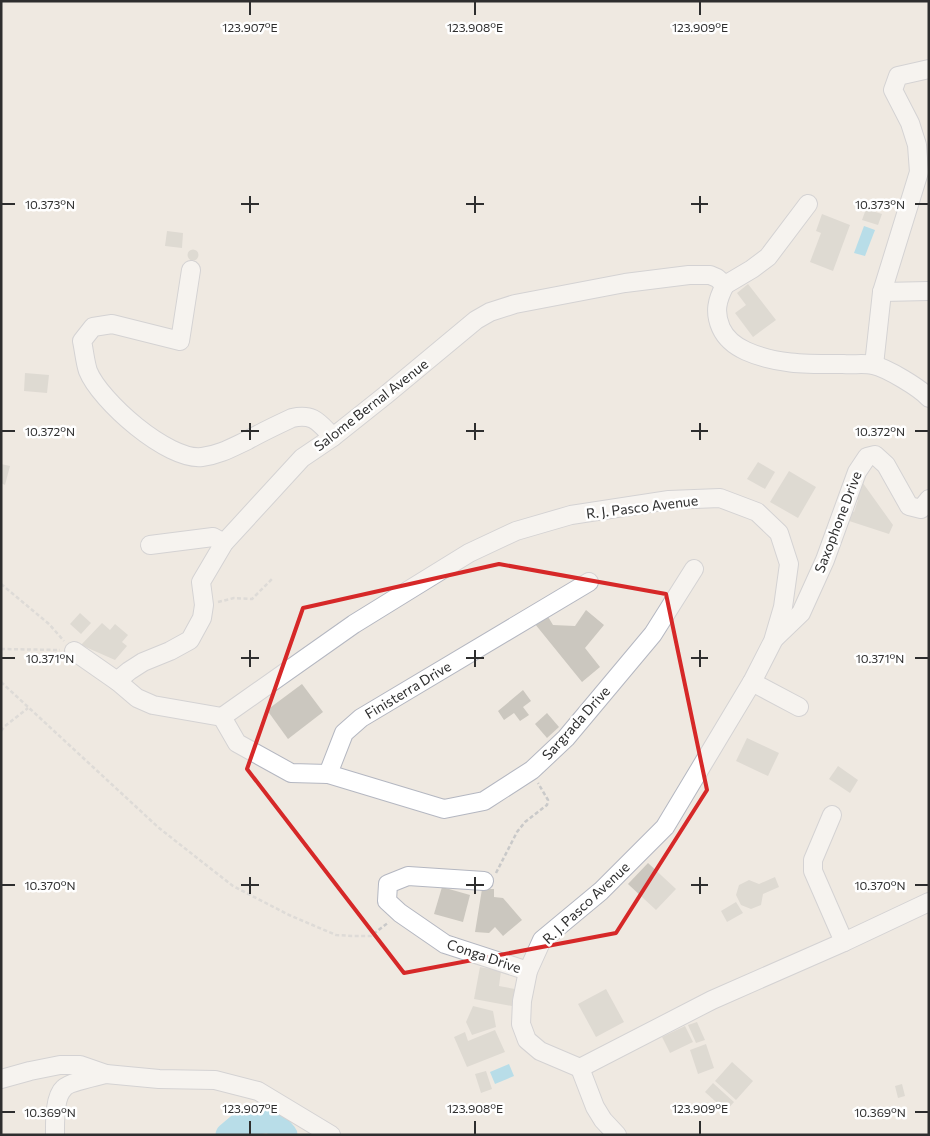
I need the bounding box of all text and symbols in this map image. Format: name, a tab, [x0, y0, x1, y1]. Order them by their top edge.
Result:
text: 123.907°E	[222, 20, 278, 34]
text: 123.908°E	[447, 20, 503, 34]
text: 123.909°E	[672, 20, 728, 34]
text: 10.373°N	[25, 197, 75, 211]
text: 10.373°N	[855, 197, 905, 211]
street label: Salome Bernal Avenue	[310, 355, 431, 454]
text: 10.372°N	[25, 424, 75, 438]
text: 10.372°N	[855, 424, 905, 438]
street label: Saxophone Drive	[810, 469, 865, 575]
street label: R. J. Pasco Avenue	[585, 491, 699, 522]
text: 10.371°N	[26, 651, 74, 665]
text: 10.371°N	[856, 651, 904, 665]
street label: Finisterra Drive	[362, 657, 454, 722]
street label: Sargrada Drive	[538, 682, 613, 763]
street label: R. J. Pasco Avenue	[539, 858, 633, 947]
text: 10.370°N	[24, 878, 76, 892]
text: 10.370°N	[854, 878, 906, 892]
street label: Conga Drive	[445, 935, 523, 976]
text: 123.907°E	[222, 1101, 278, 1115]
text: 123.908°E	[447, 1101, 503, 1115]
text: 123.909°E	[672, 1101, 728, 1115]
text: 10.369°N	[24, 1105, 76, 1119]
text: 10.369°N	[854, 1105, 906, 1119]

